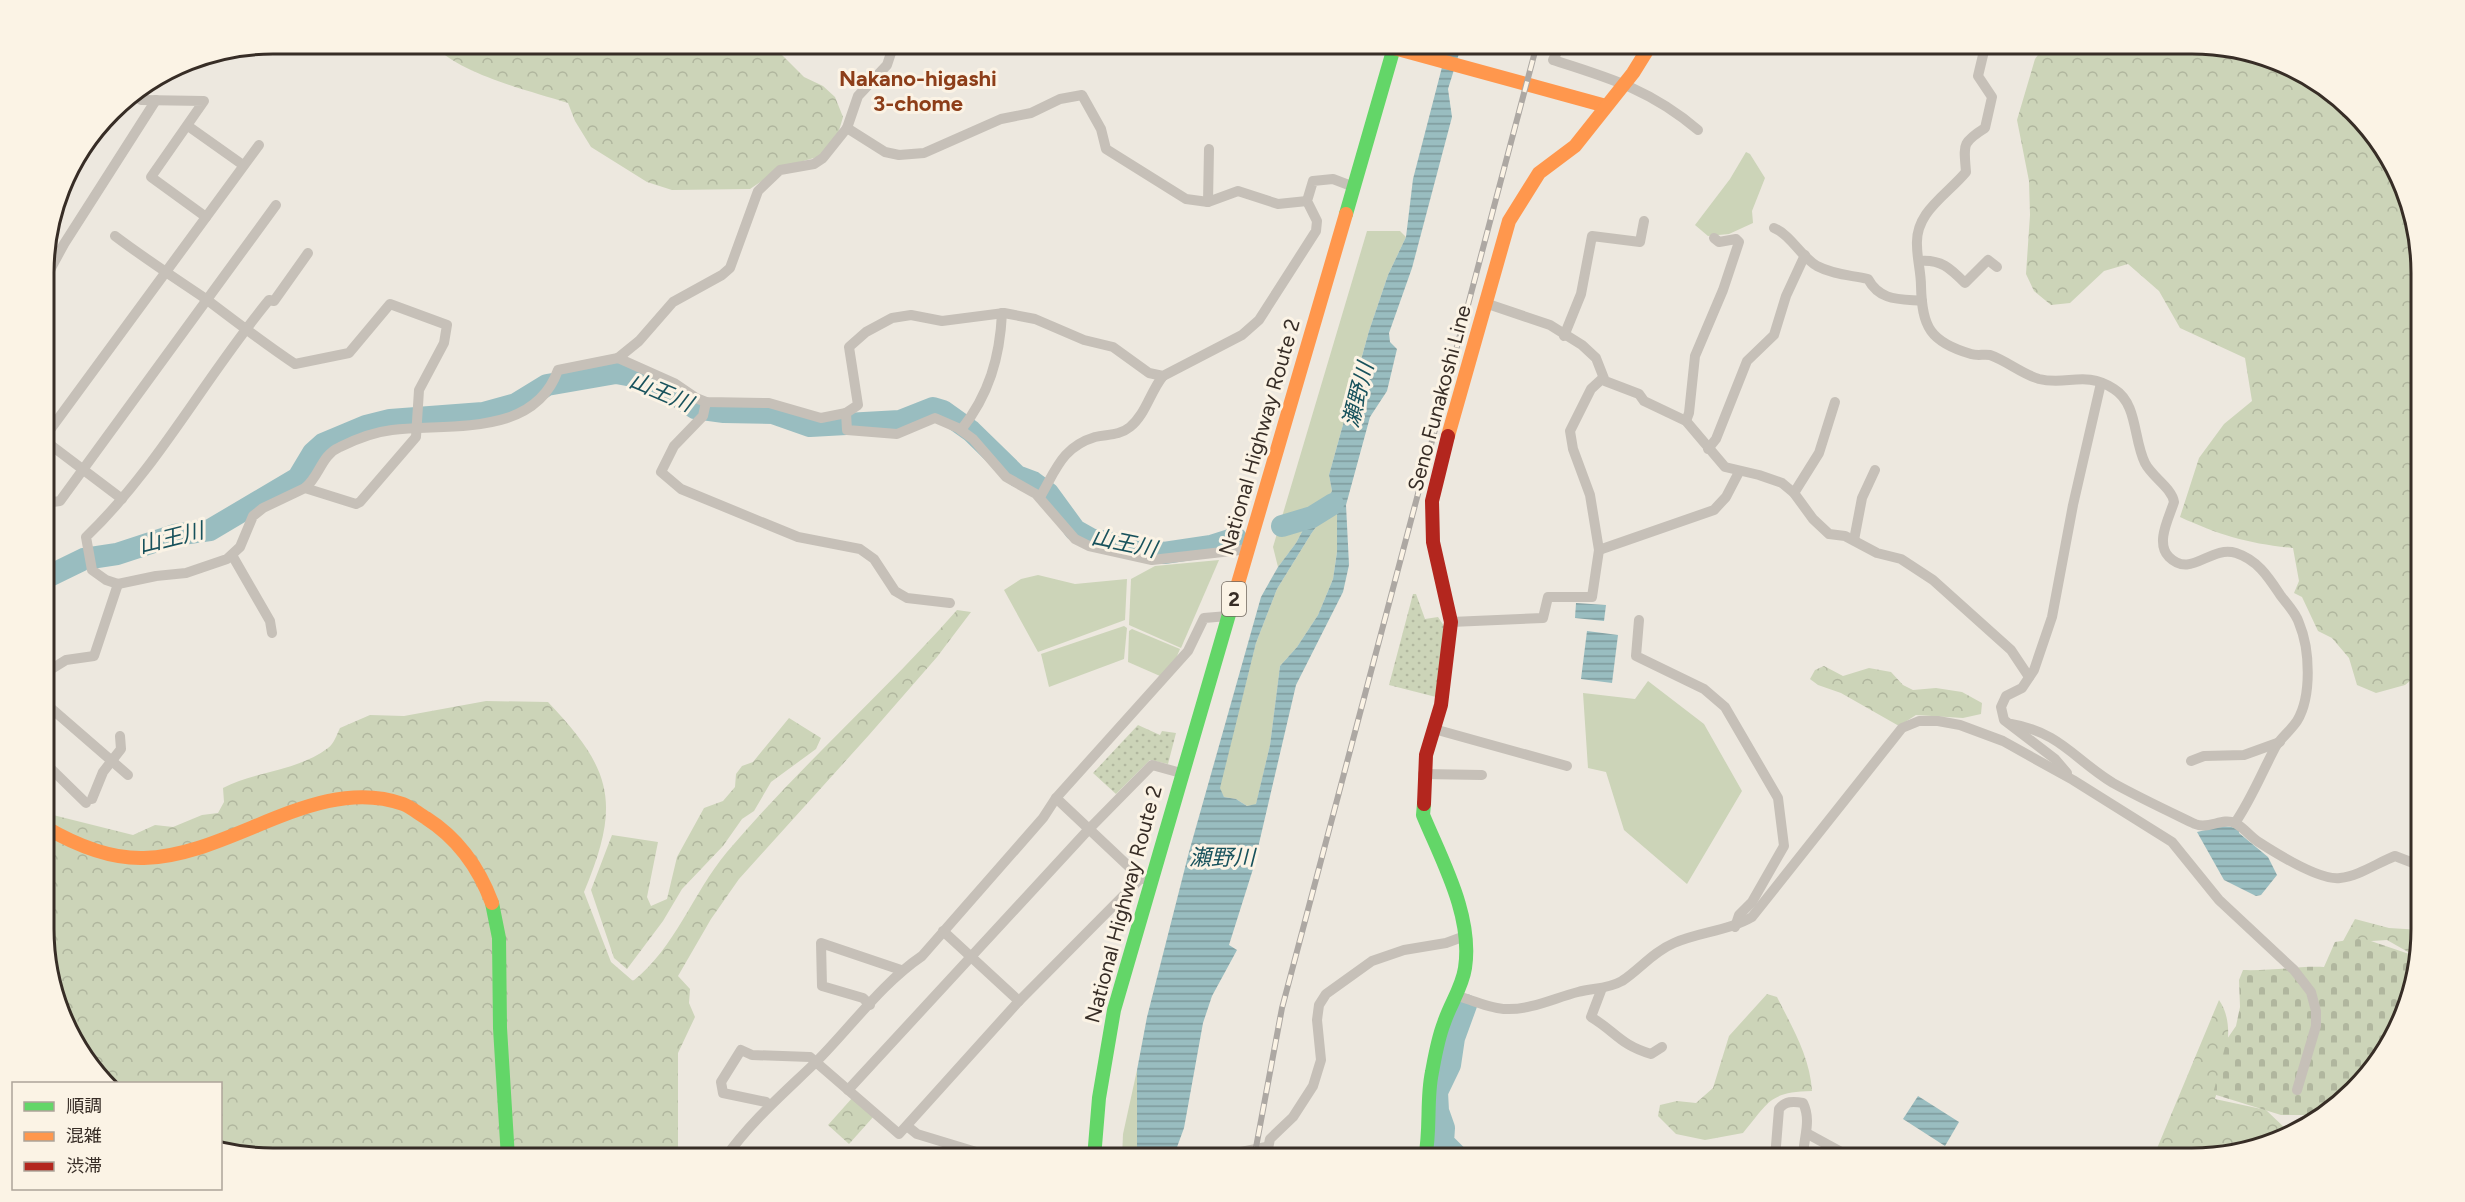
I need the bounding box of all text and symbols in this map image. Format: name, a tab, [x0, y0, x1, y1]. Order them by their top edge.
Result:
district label: Nakano-higashi 3-chome	[839, 65, 997, 117]
street label: Seno Funakoshi Line	[1402, 302, 1476, 494]
street label: National Highway Route 2	[1213, 316, 1305, 558]
water label: 瀬野川	[1337, 358, 1380, 430]
water label: 山王川	[625, 367, 698, 418]
water label: 山王川	[136, 516, 208, 559]
water label: 山王川	[1089, 523, 1161, 563]
road number: 2	[1222, 582, 1246, 616]
street label: National Highway Route 2	[1079, 782, 1167, 1026]
water label: 瀬野川	[1189, 844, 1257, 871]
legend	[12, 1082, 222, 1190]
text: 順調	[66, 1095, 102, 1117]
text: 混雑	[66, 1125, 102, 1147]
text: 渋滞	[66, 1155, 102, 1177]

